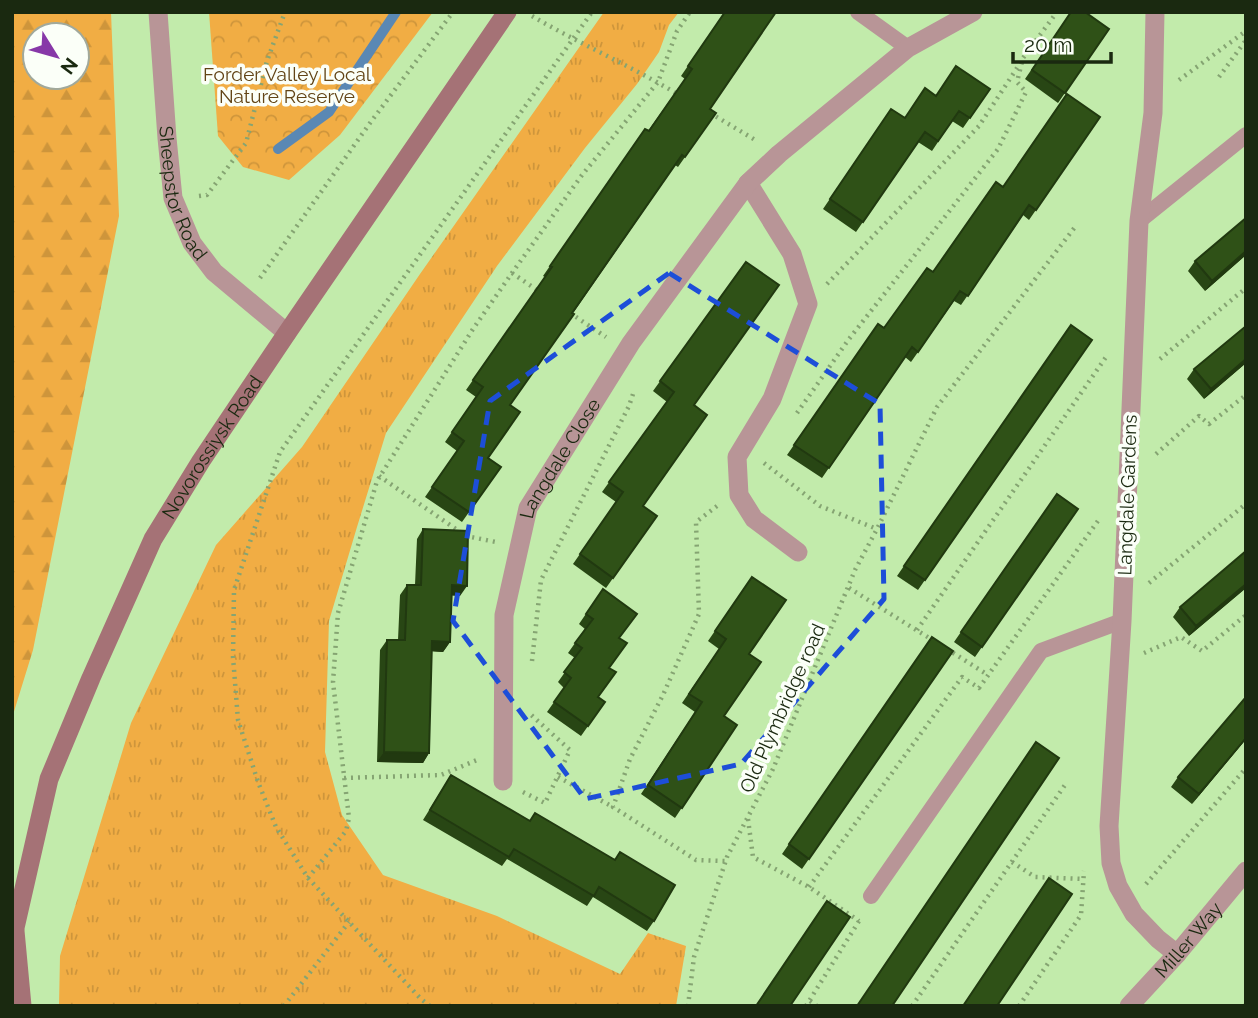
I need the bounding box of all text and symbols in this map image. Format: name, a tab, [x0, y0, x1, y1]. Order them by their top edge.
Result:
north arrow	[21, 21, 91, 91]
scale bar	[1013, 21, 1111, 65]
text: 20 m	[1024, 32, 1072, 57]
text: N	[56, 54, 83, 79]
park label: Forder Valley Local Nature Reserve	[203, 63, 372, 107]
street label: Sheepstor Road	[155, 125, 212, 264]
street label: Novorossiysk Road	[157, 371, 266, 523]
street label: Langdale Close	[515, 394, 605, 521]
street label: Langdale Gardens	[1113, 414, 1141, 576]
street label: Old Plymbridge road	[735, 620, 829, 796]
street label: Miller Way	[1150, 898, 1227, 982]

